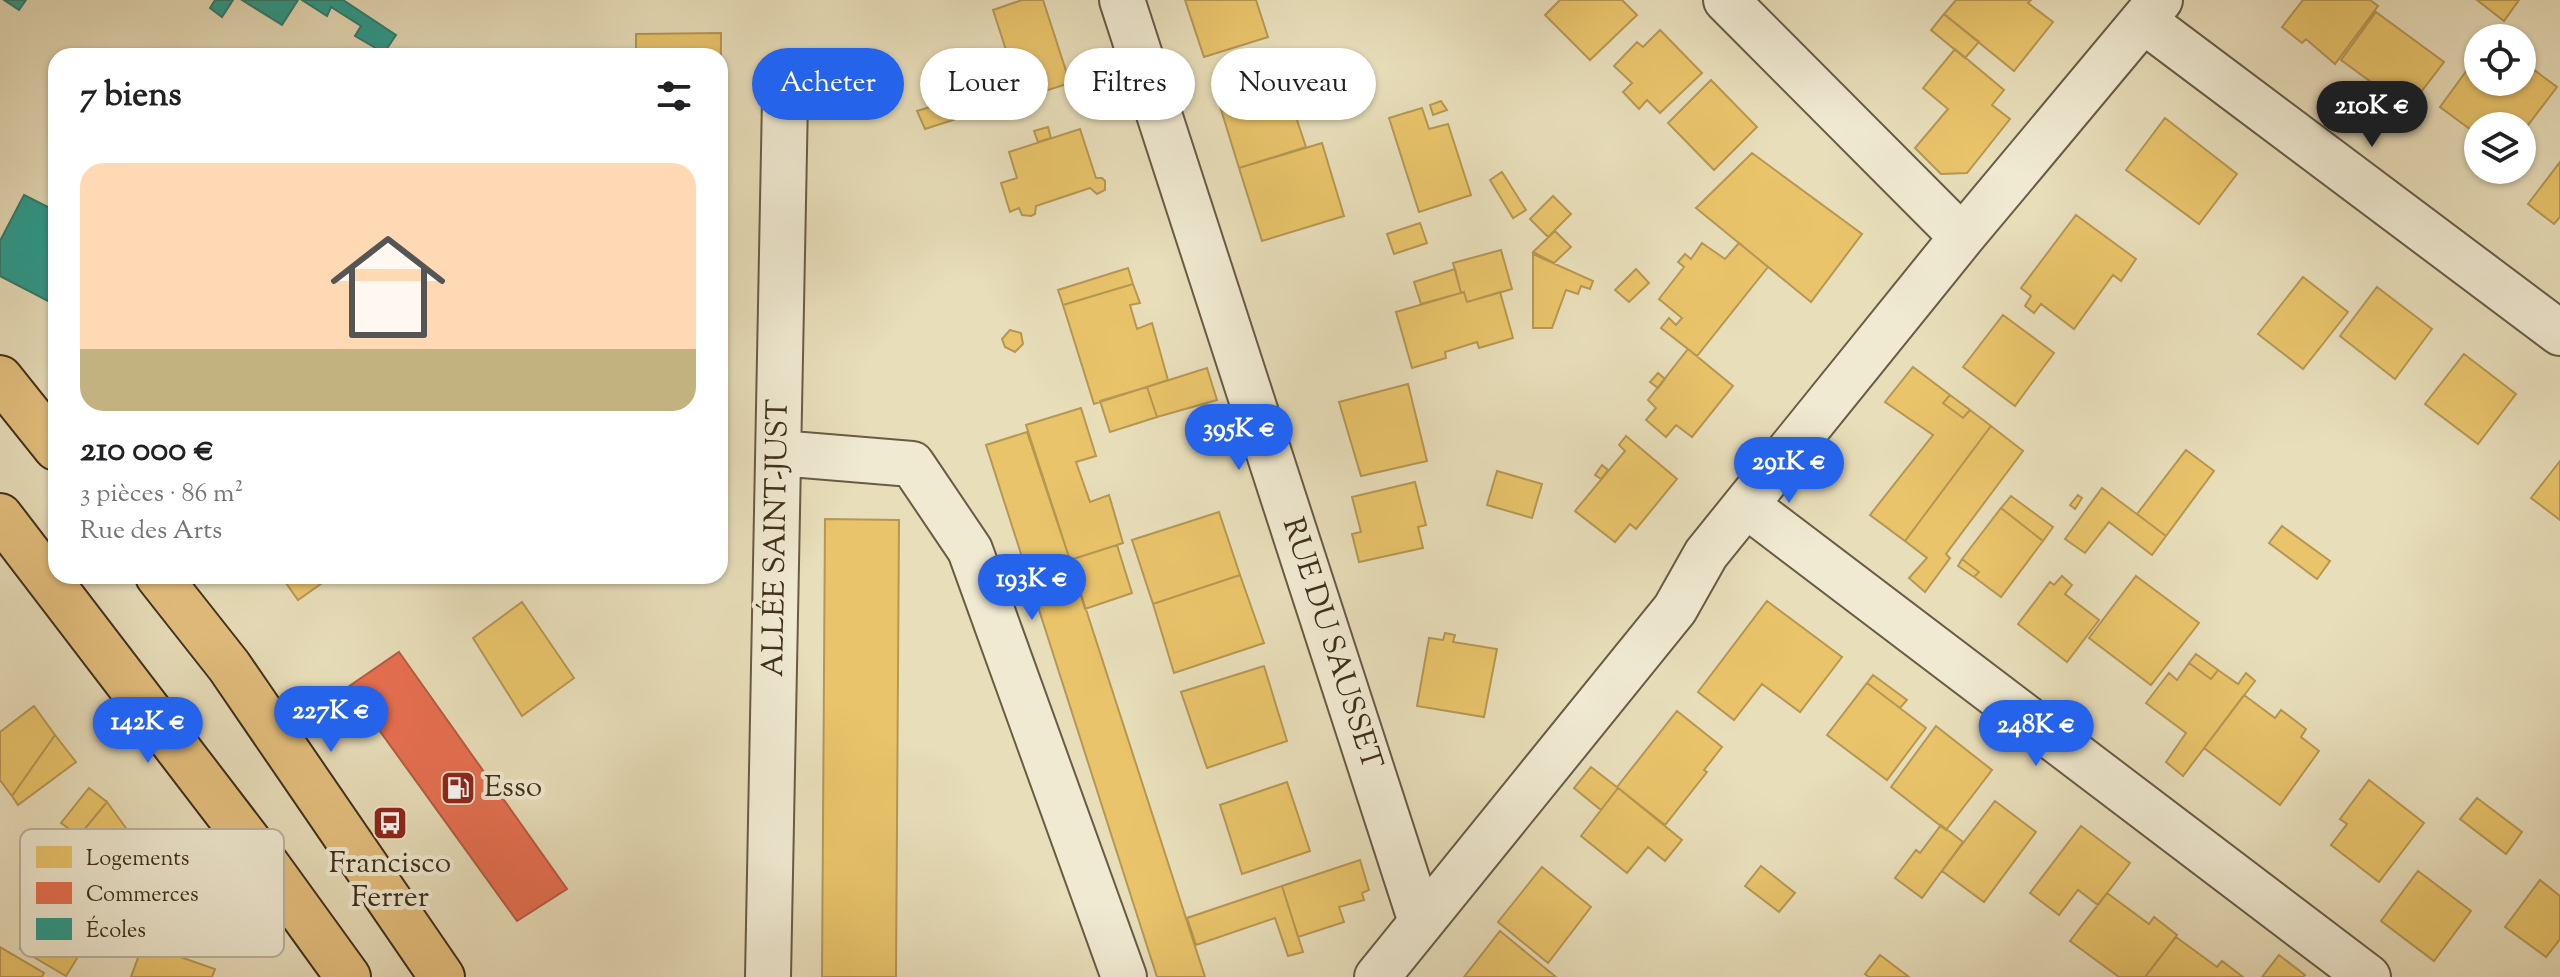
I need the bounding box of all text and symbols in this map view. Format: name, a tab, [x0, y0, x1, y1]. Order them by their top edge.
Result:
map controls	[2464, 24, 2536, 184]
button: locate	[2464, 24, 2536, 96]
chip: Acheter	[752, 48, 904, 120]
chip: Louer	[920, 48, 1048, 120]
chip: Filtres	[1064, 48, 1195, 120]
chip: Nouveau	[1211, 48, 1376, 120]
text: 7 biens	[80, 72, 182, 121]
icon: filters	[652, 74, 696, 118]
pin: 210K €	[2307, 81, 2437, 149]
text: 210K €	[2335, 88, 2409, 125]
button: layers	[2464, 112, 2536, 184]
icon: home	[316, 215, 460, 359]
street label: ALLÉE SAINT-JUST	[753, 399, 801, 677]
pin: 395K €	[1174, 404, 1304, 472]
text: 395K €	[1203, 411, 1275, 448]
text: 210 000 €	[80, 427, 214, 476]
pin: 291K €	[1724, 437, 1854, 505]
text: 291K €	[1752, 444, 1826, 481]
text: 3 pièces · 86 m²	[80, 476, 243, 513]
text: Rue des Arts	[80, 513, 222, 550]
street label: RUE DU SAUSSET	[1270, 513, 1392, 775]
pin: 193K €	[967, 554, 1097, 622]
text: 193K €	[996, 561, 1068, 598]
pin: 227K €	[266, 686, 396, 754]
text: 227K €	[292, 693, 370, 730]
pin: 142K €	[83, 697, 213, 765]
pin: 248K €	[1971, 700, 2101, 768]
text: 142K €	[111, 704, 185, 741]
text: 248K €	[1997, 707, 2075, 744]
place label: Esso	[484, 767, 542, 810]
fuel station icon: Esso	[439, 769, 477, 807]
bus stop icon: Francisco Ferrer	[371, 804, 409, 842]
legend	[20, 829, 284, 957]
place label: Francisco Ferrer	[329, 843, 451, 920]
text: Logements	[86, 844, 189, 876]
text: Commerces	[86, 880, 199, 912]
text: Écoles	[86, 915, 146, 948]

